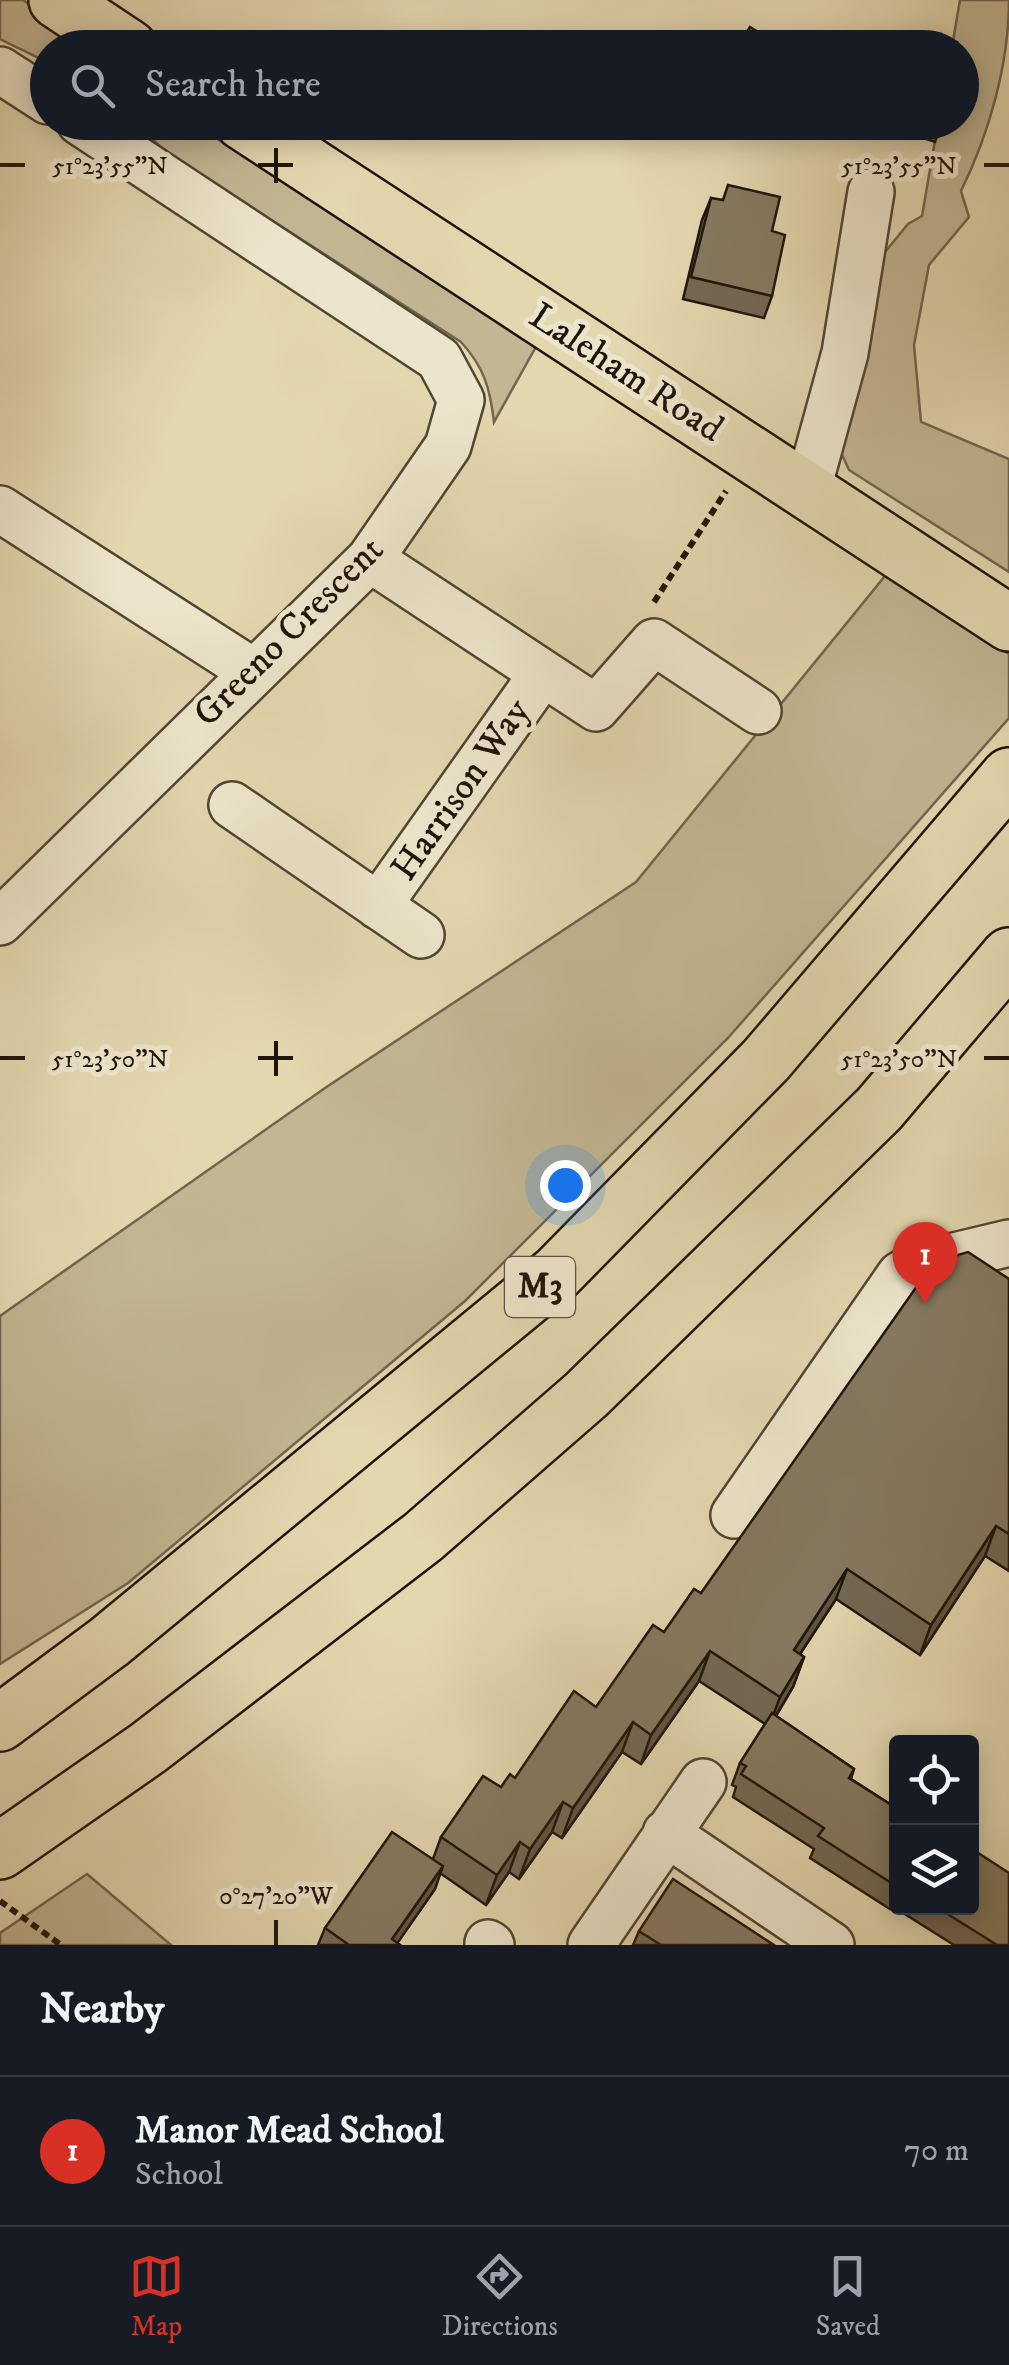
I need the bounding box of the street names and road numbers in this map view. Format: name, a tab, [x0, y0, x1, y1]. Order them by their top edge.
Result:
street label: Laleham Road	[520, 292, 732, 454]
street label: Greeno Crescent	[184, 527, 394, 737]
street label: Harrison Way	[381, 689, 542, 891]
road number: M3	[505, 1257, 575, 1317]

